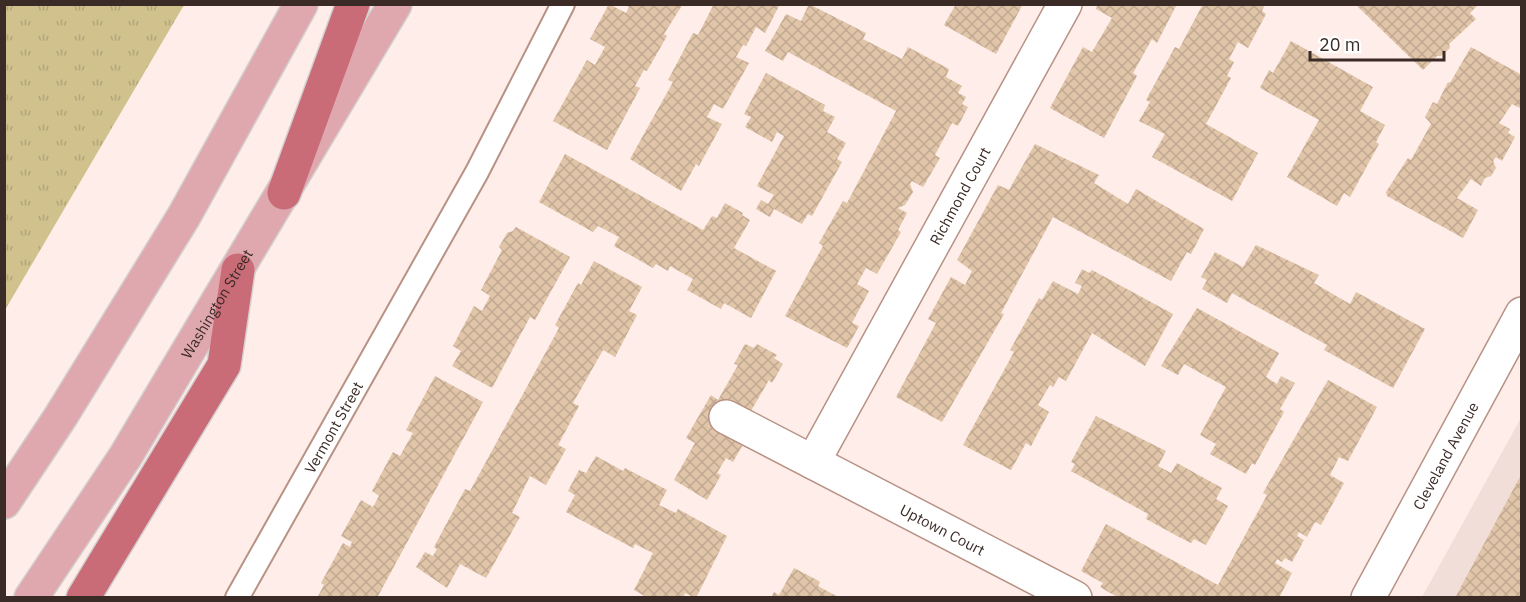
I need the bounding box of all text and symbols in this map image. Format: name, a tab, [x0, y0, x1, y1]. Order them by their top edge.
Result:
scale bar	[1310, 24, 1444, 62]
text: 20 m	[1319, 33, 1361, 56]
street label: Richmond Court	[925, 143, 994, 248]
street label: Washington Street	[176, 245, 256, 362]
street label: Vermont Street	[300, 378, 367, 477]
street label: Cleveland Avenue	[1408, 398, 1482, 513]
street label: Uptown Court	[897, 499, 988, 559]

